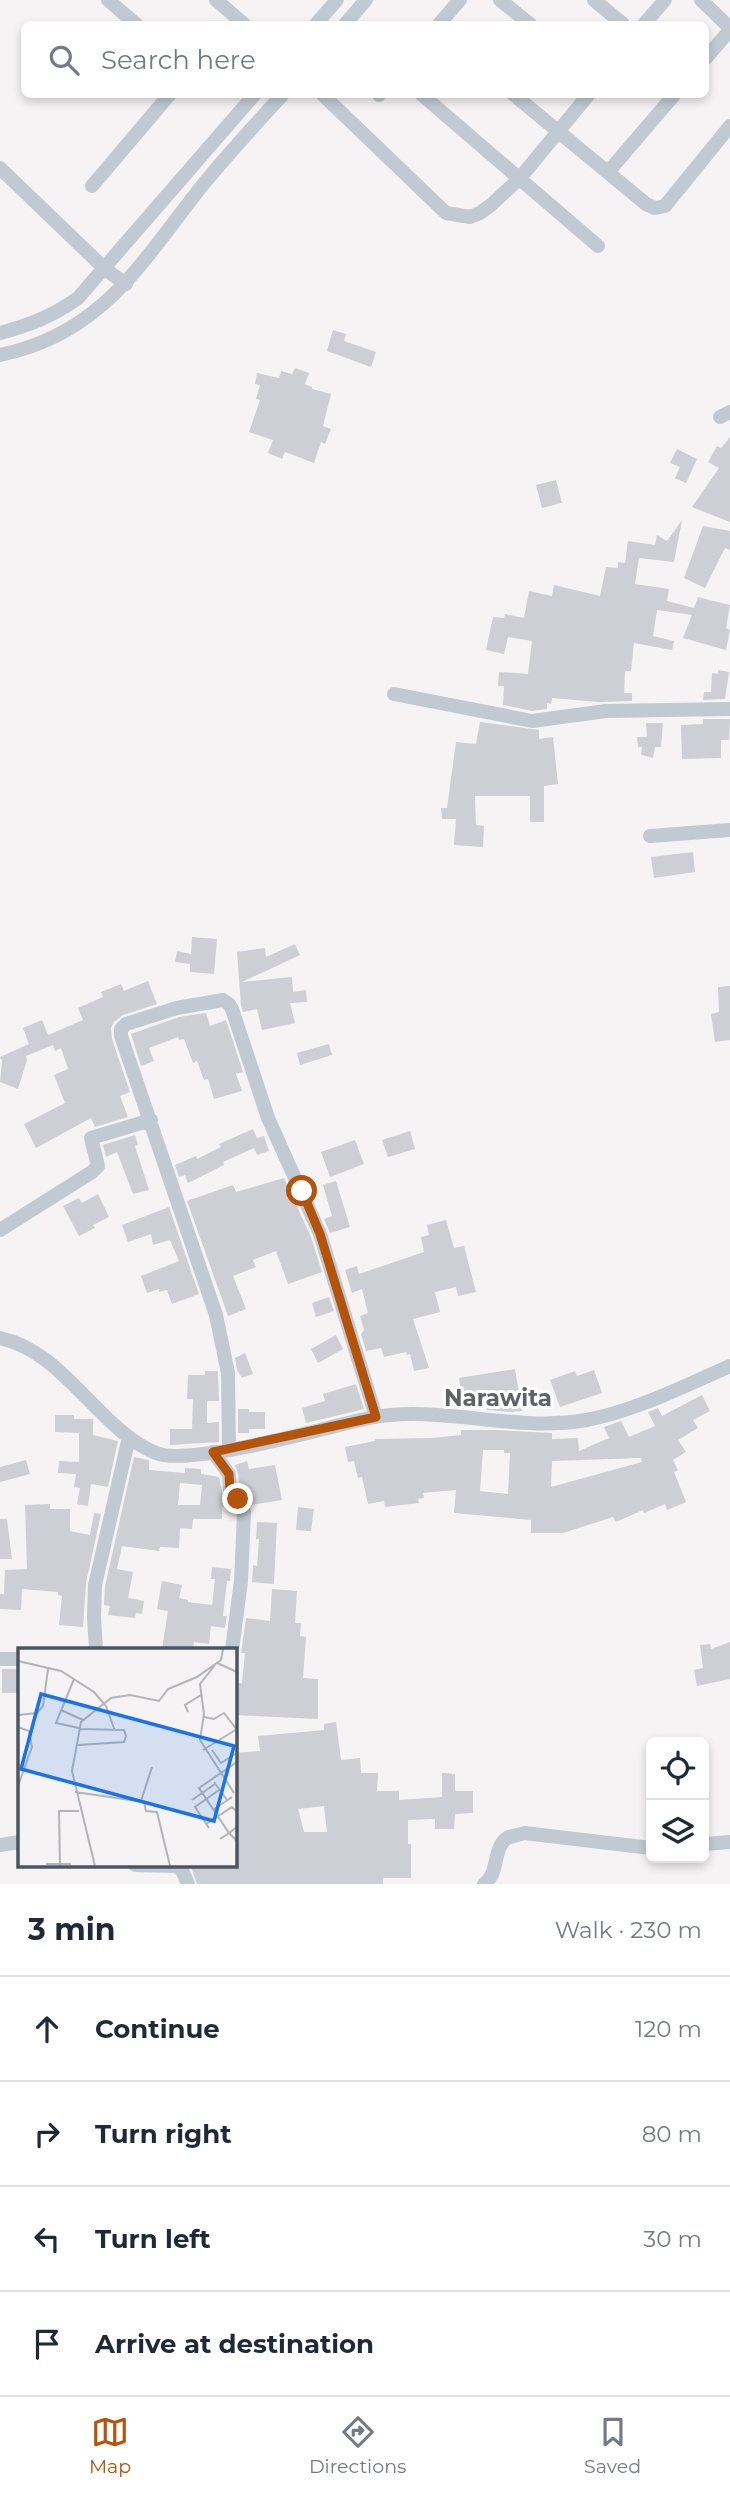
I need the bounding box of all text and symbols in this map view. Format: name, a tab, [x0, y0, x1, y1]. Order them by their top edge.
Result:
search box	[21, 21, 709, 98]
icon: search	[45, 41, 83, 79]
text: Search here	[101, 44, 256, 76]
route start	[286, 1175, 317, 1206]
district label: Narawita	[444, 1384, 552, 1412]
route end	[222, 1483, 253, 1514]
inset map	[18, 1648, 236, 1867]
map controls	[646, 1737, 709, 1863]
button: locate	[646, 1737, 709, 1800]
button: layers	[646, 1800, 709, 1863]
text: 3 min	[28, 1911, 115, 1948]
text: Walk · 230 m	[555, 1916, 702, 1944]
icon: ahead	[28, 2010, 66, 2048]
text: Continue	[95, 2013, 220, 2045]
text: 120 m	[635, 2015, 702, 2043]
icon: right	[28, 2115, 66, 2153]
text: Turn right	[95, 2118, 231, 2150]
text: 80 m	[642, 2120, 702, 2148]
icon: left	[28, 2220, 66, 2258]
text: Turn left	[95, 2223, 211, 2255]
text: 30 m	[643, 2225, 702, 2253]
icon: arrive	[28, 2325, 66, 2363]
text: Arrive at destination	[95, 2328, 374, 2360]
tab: Map	[89, 2413, 131, 2478]
tab: Directions	[309, 2413, 406, 2478]
tab: Saved	[584, 2413, 641, 2478]

